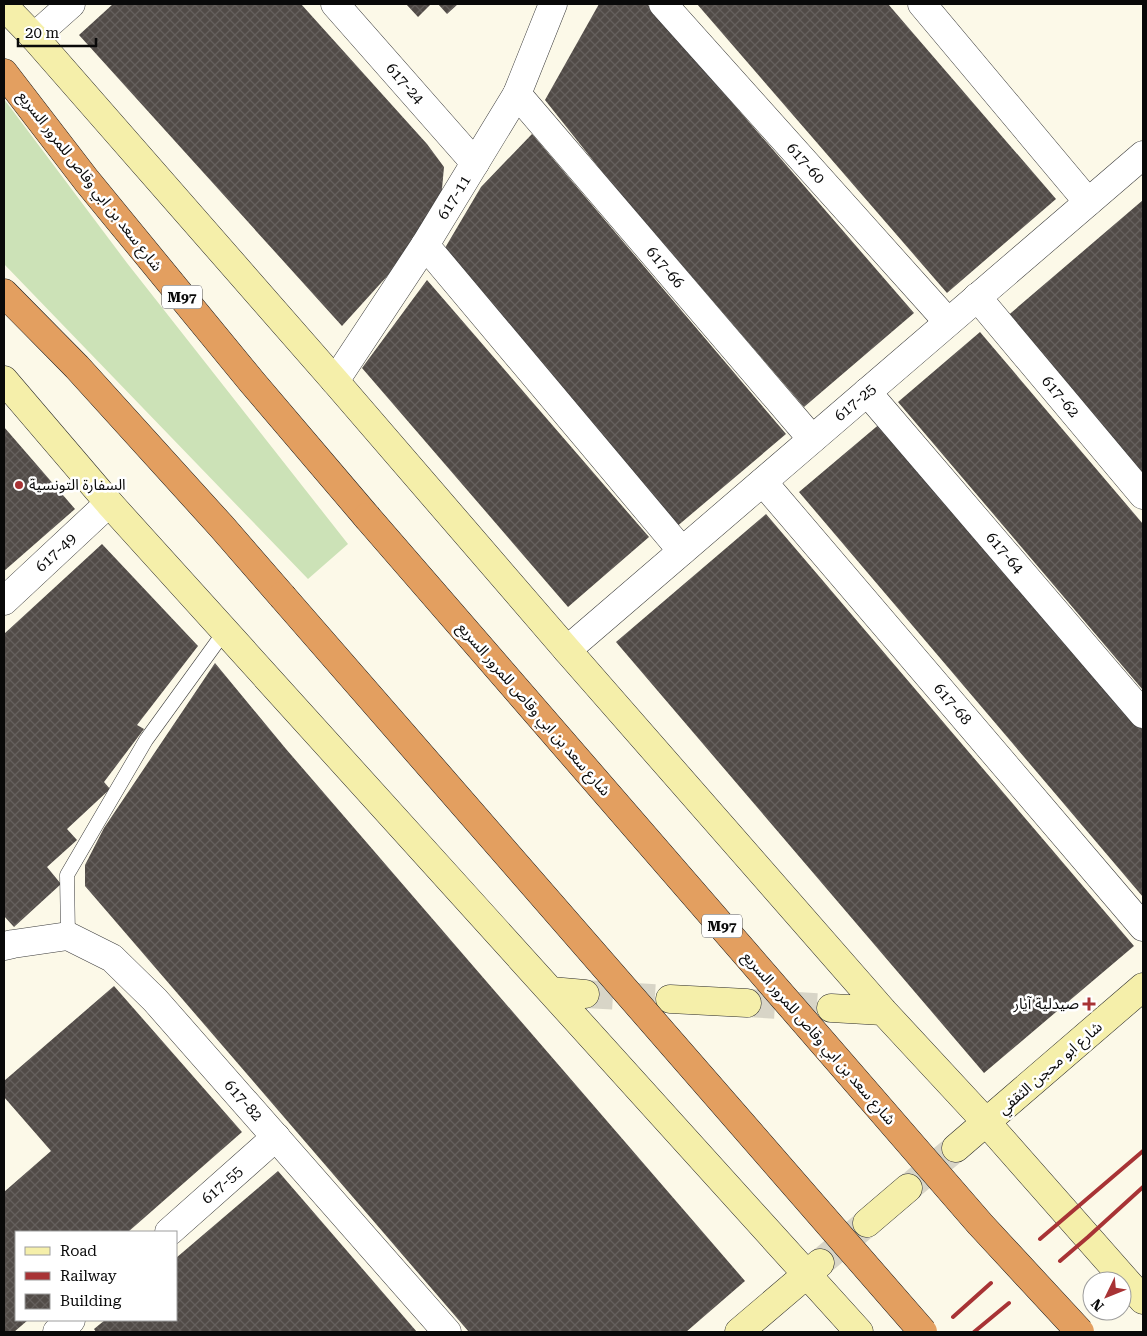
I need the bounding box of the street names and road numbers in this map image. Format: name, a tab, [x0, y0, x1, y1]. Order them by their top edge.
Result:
street label: 617-24	[382, 59, 428, 108]
street label: شارع سعد بن ابي وقاص للمرور السريع	[12, 87, 166, 277]
street label: 617-60	[783, 139, 829, 187]
street label: 617-11	[434, 172, 474, 223]
street label: 617-66	[643, 243, 688, 292]
road number: M97	[162, 286, 202, 308]
street label: 617-62	[1038, 372, 1083, 421]
street label: 617-25	[831, 380, 880, 425]
street label: 617-49	[32, 529, 80, 576]
street label: 617-64	[982, 529, 1028, 578]
street label: شارع سعد بن ابي وقاص للمرور السريع	[451, 619, 614, 802]
street label: 617-68	[930, 680, 975, 728]
road number: M97	[702, 914, 742, 938]
street label: شارع سعد بن ابي وقاص للمرور السريع	[736, 948, 899, 1131]
street label: شارع ابو محجن الثقفي	[994, 1018, 1108, 1120]
street label: 617-82	[221, 1076, 266, 1125]
street label: 617-55	[198, 1162, 246, 1208]

